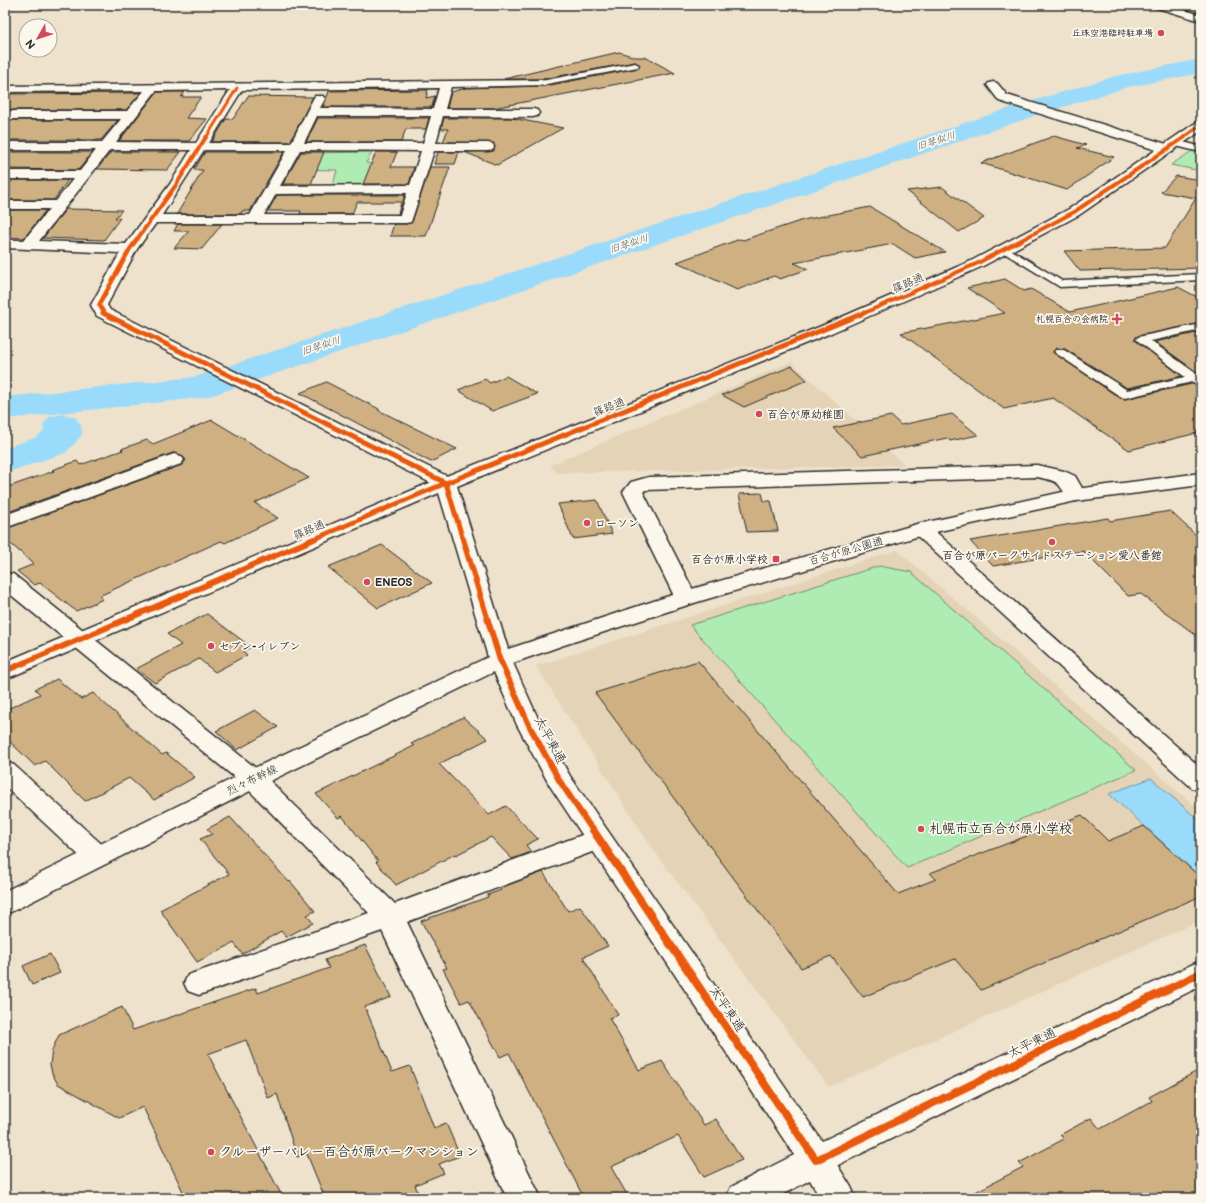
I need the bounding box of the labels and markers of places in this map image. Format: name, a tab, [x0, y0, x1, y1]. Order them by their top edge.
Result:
place label: 丘珠空港臨時駐車場	[1072, 28, 1153, 39]
marker: 丘珠空港臨時駐車場	[1156, 28, 1166, 38]
marker: 札幌百合の会病院	[1111, 313, 1123, 325]
place label: 札幌百合の会病院	[1036, 314, 1108, 325]
place label: 百合が原幼稚園	[767, 408, 844, 421]
marker: 百合が原幼稚園	[754, 409, 764, 419]
place label: ローソン	[595, 517, 639, 530]
marker: ローソン	[582, 518, 592, 528]
marker: 百合が原パークサイドステーション愛八番館	[1047, 537, 1057, 547]
place label: 百合が原パークサイドステーション愛八番館	[942, 549, 1162, 562]
place label: 百合が原小学校	[691, 553, 768, 566]
marker: 百合が原小学校	[771, 554, 781, 564]
place label: ENEOS	[375, 576, 413, 589]
marker: ENEOS	[362, 577, 372, 587]
place label: セブン-イレブン	[219, 640, 301, 653]
marker: セブン-イレブン	[206, 641, 216, 651]
place label: 札幌市立百合が原小学校	[929, 821, 1072, 837]
marker: 札幌市立百合が原小学校	[916, 824, 926, 834]
place label: クルーザーバレー百合が原パークマンション	[219, 1144, 479, 1160]
marker: クルーザーバレー百合が原パークマンション	[206, 1147, 216, 1157]

